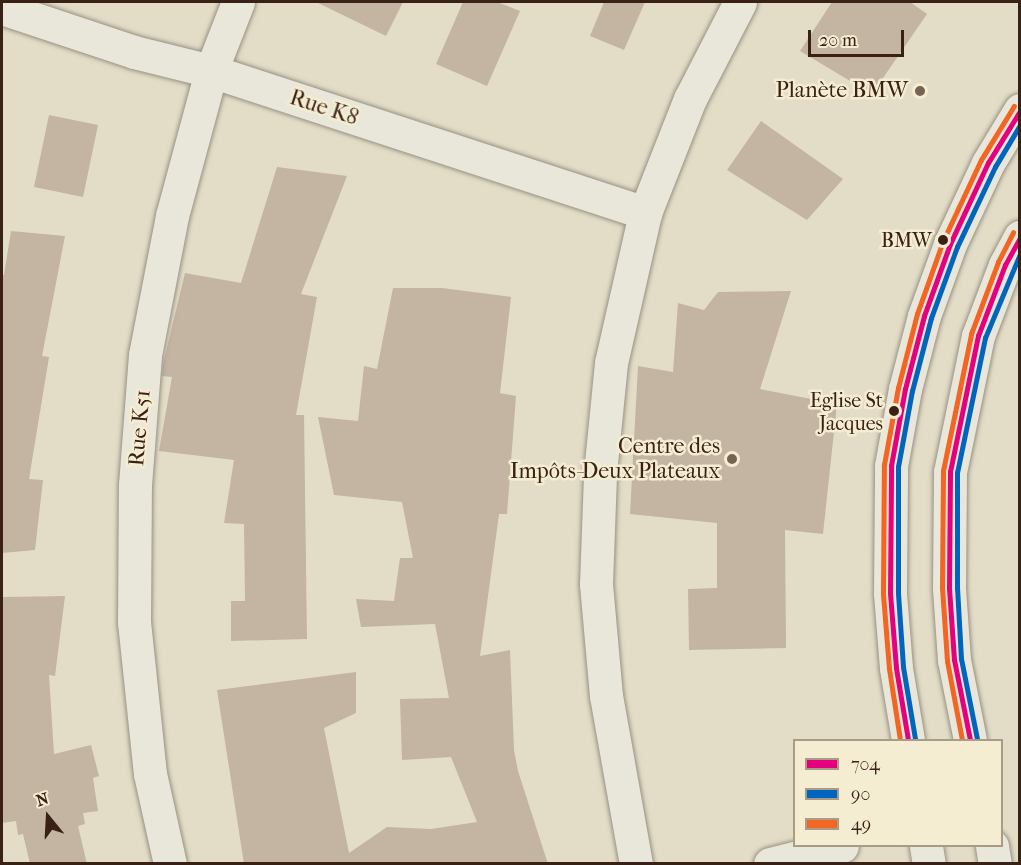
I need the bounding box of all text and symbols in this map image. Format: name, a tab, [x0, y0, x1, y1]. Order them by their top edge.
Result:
scale bar	[811, 18, 907, 56]
text: 20 m	[819, 30, 857, 51]
place label: Planète BMW	[775, 78, 908, 104]
marker: Planète BMW	[913, 84, 927, 98]
street label: Rue K8	[286, 85, 362, 131]
place label: BMW	[881, 228, 932, 252]
marker: BMW	[937, 234, 949, 246]
place label: Eglise St Jacques	[810, 388, 883, 435]
street label: Rue K51	[123, 389, 157, 467]
marker: Eglise St Jacques	[888, 405, 900, 417]
place label: Centre des Impôts-Deux Plateaux	[510, 433, 720, 484]
marker: Centre des Impôts-Deux Plateaux	[725, 452, 739, 466]
legend	[793, 739, 1003, 847]
text: 704	[851, 754, 880, 775]
text: 90	[851, 784, 870, 805]
north arrow	[18, 787, 78, 847]
text: N	[34, 788, 51, 810]
text: 49	[851, 814, 871, 835]

